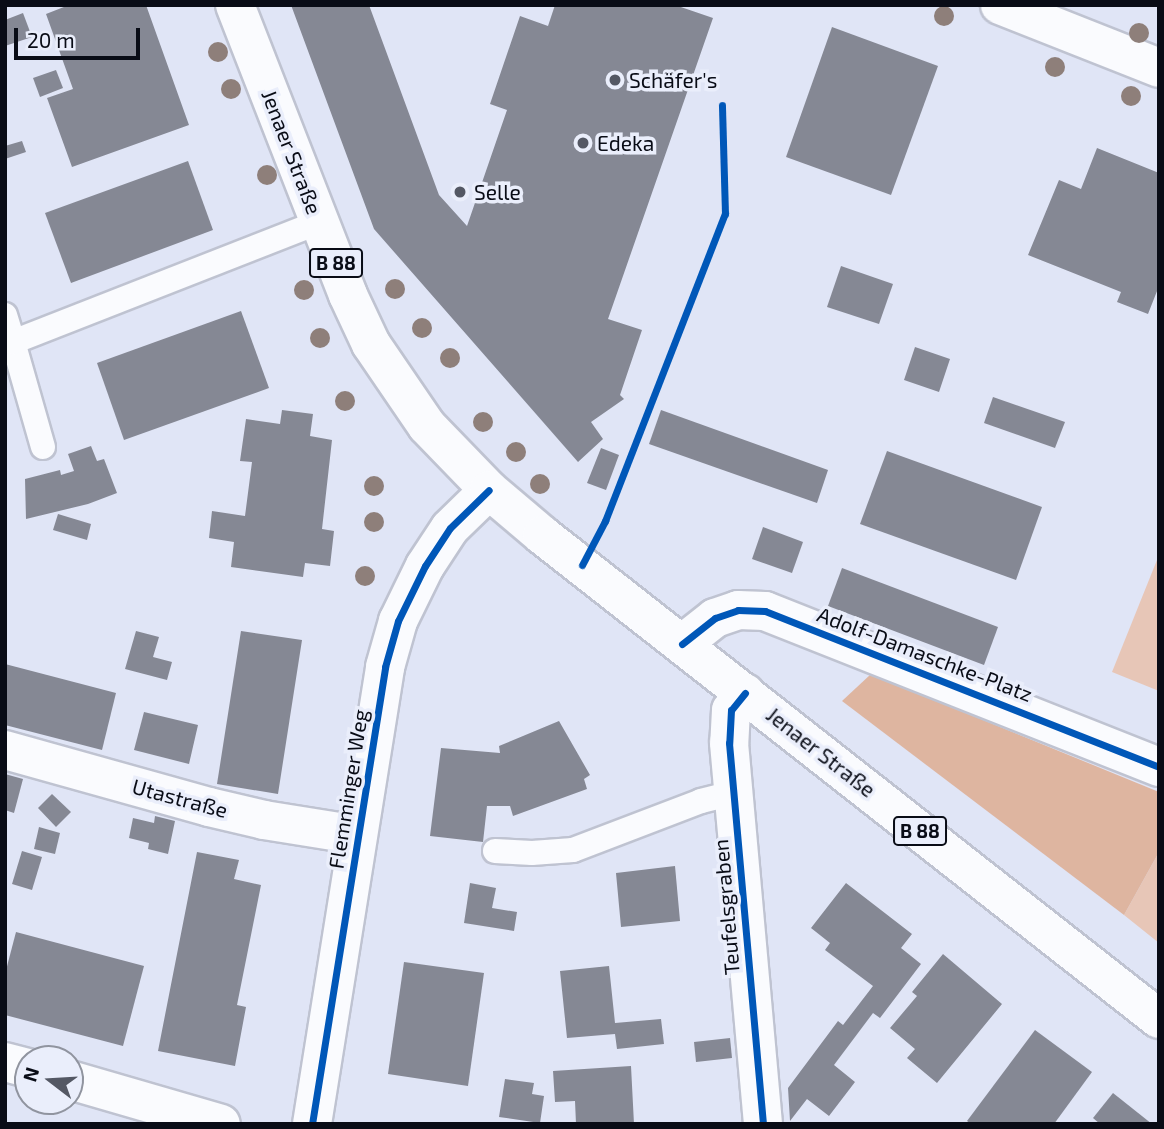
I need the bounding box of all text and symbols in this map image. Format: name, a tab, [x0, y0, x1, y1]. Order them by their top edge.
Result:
scale bar	[18, 14, 144, 58]
text: 20 m	[27, 27, 75, 52]
place label: Schäfer's	[629, 67, 717, 93]
marker: Schäfer's	[607, 72, 623, 88]
street label: Jenaer Straße	[257, 86, 327, 218]
place label: Edeka	[597, 130, 654, 156]
marker: Edeka	[575, 135, 591, 151]
place label: Selle	[474, 179, 521, 205]
marker: Selle	[452, 184, 468, 200]
road number: B 88	[308, 247, 364, 278]
street label: Adolf-Damaschke-Platz	[814, 601, 1036, 707]
street label: Jenaer Straße	[761, 702, 881, 802]
street label: Flemminger Weg	[323, 707, 373, 871]
street label: Utastraße	[130, 773, 230, 823]
road number: B 88	[892, 816, 948, 846]
street label: Teufelsgraben	[708, 838, 744, 976]
north arrow	[14, 1045, 84, 1115]
text: N	[17, 1064, 43, 1084]

